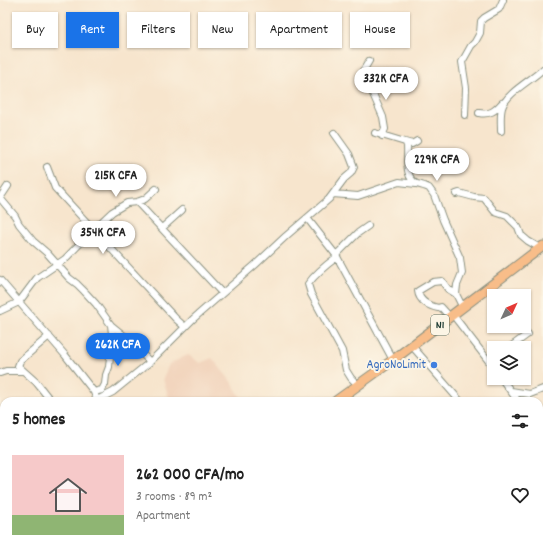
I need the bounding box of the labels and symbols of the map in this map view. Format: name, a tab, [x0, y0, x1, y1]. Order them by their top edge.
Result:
pin: 332K CFA	[345, 67, 427, 101]
pin: 229K CFA	[396, 148, 478, 182]
pin: 215K CFA	[75, 164, 157, 198]
pin: 354K CFA	[62, 221, 144, 255]
north arrow	[487, 289, 531, 333]
road number: N1	[431, 315, 449, 335]
pin: 262K CFA	[77, 333, 159, 367]
place label: AgroNoLimit	[367, 356, 426, 375]
marker: AgroNoLimit	[429, 360, 439, 370]

